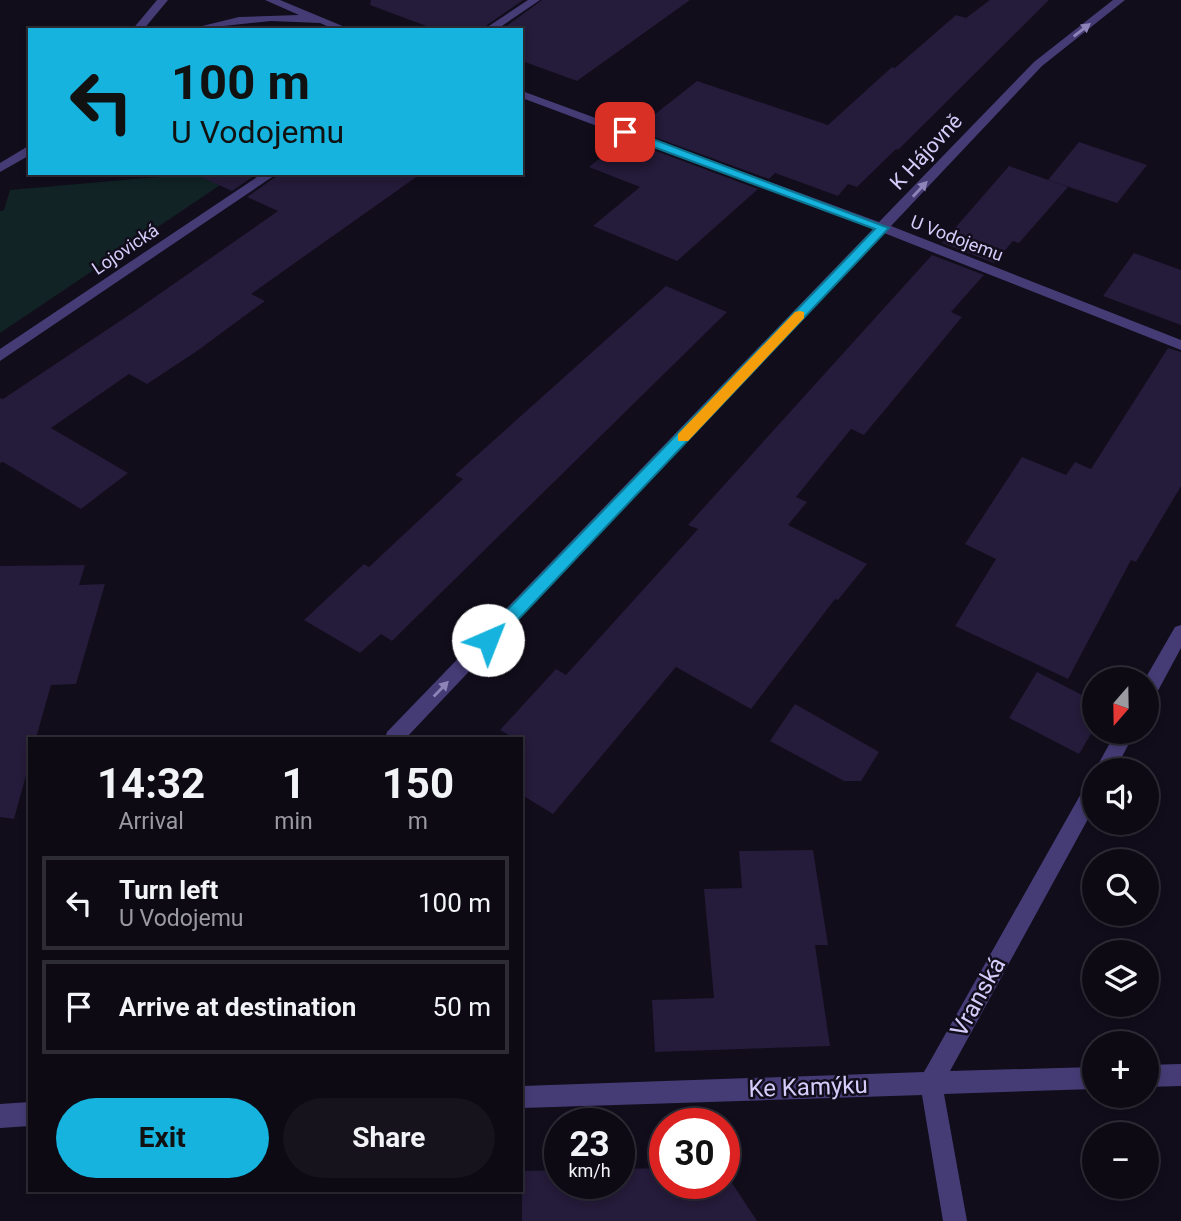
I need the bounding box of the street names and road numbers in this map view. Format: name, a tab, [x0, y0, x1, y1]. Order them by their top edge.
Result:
street label: K Hájovně	[885, 109, 967, 195]
street label: U Vodojemu	[908, 211, 1006, 265]
street label: Lojovická	[88, 219, 162, 279]
street label: Vranská	[945, 952, 1011, 1042]
street label: Ke Kamýku	[748, 1071, 868, 1103]

